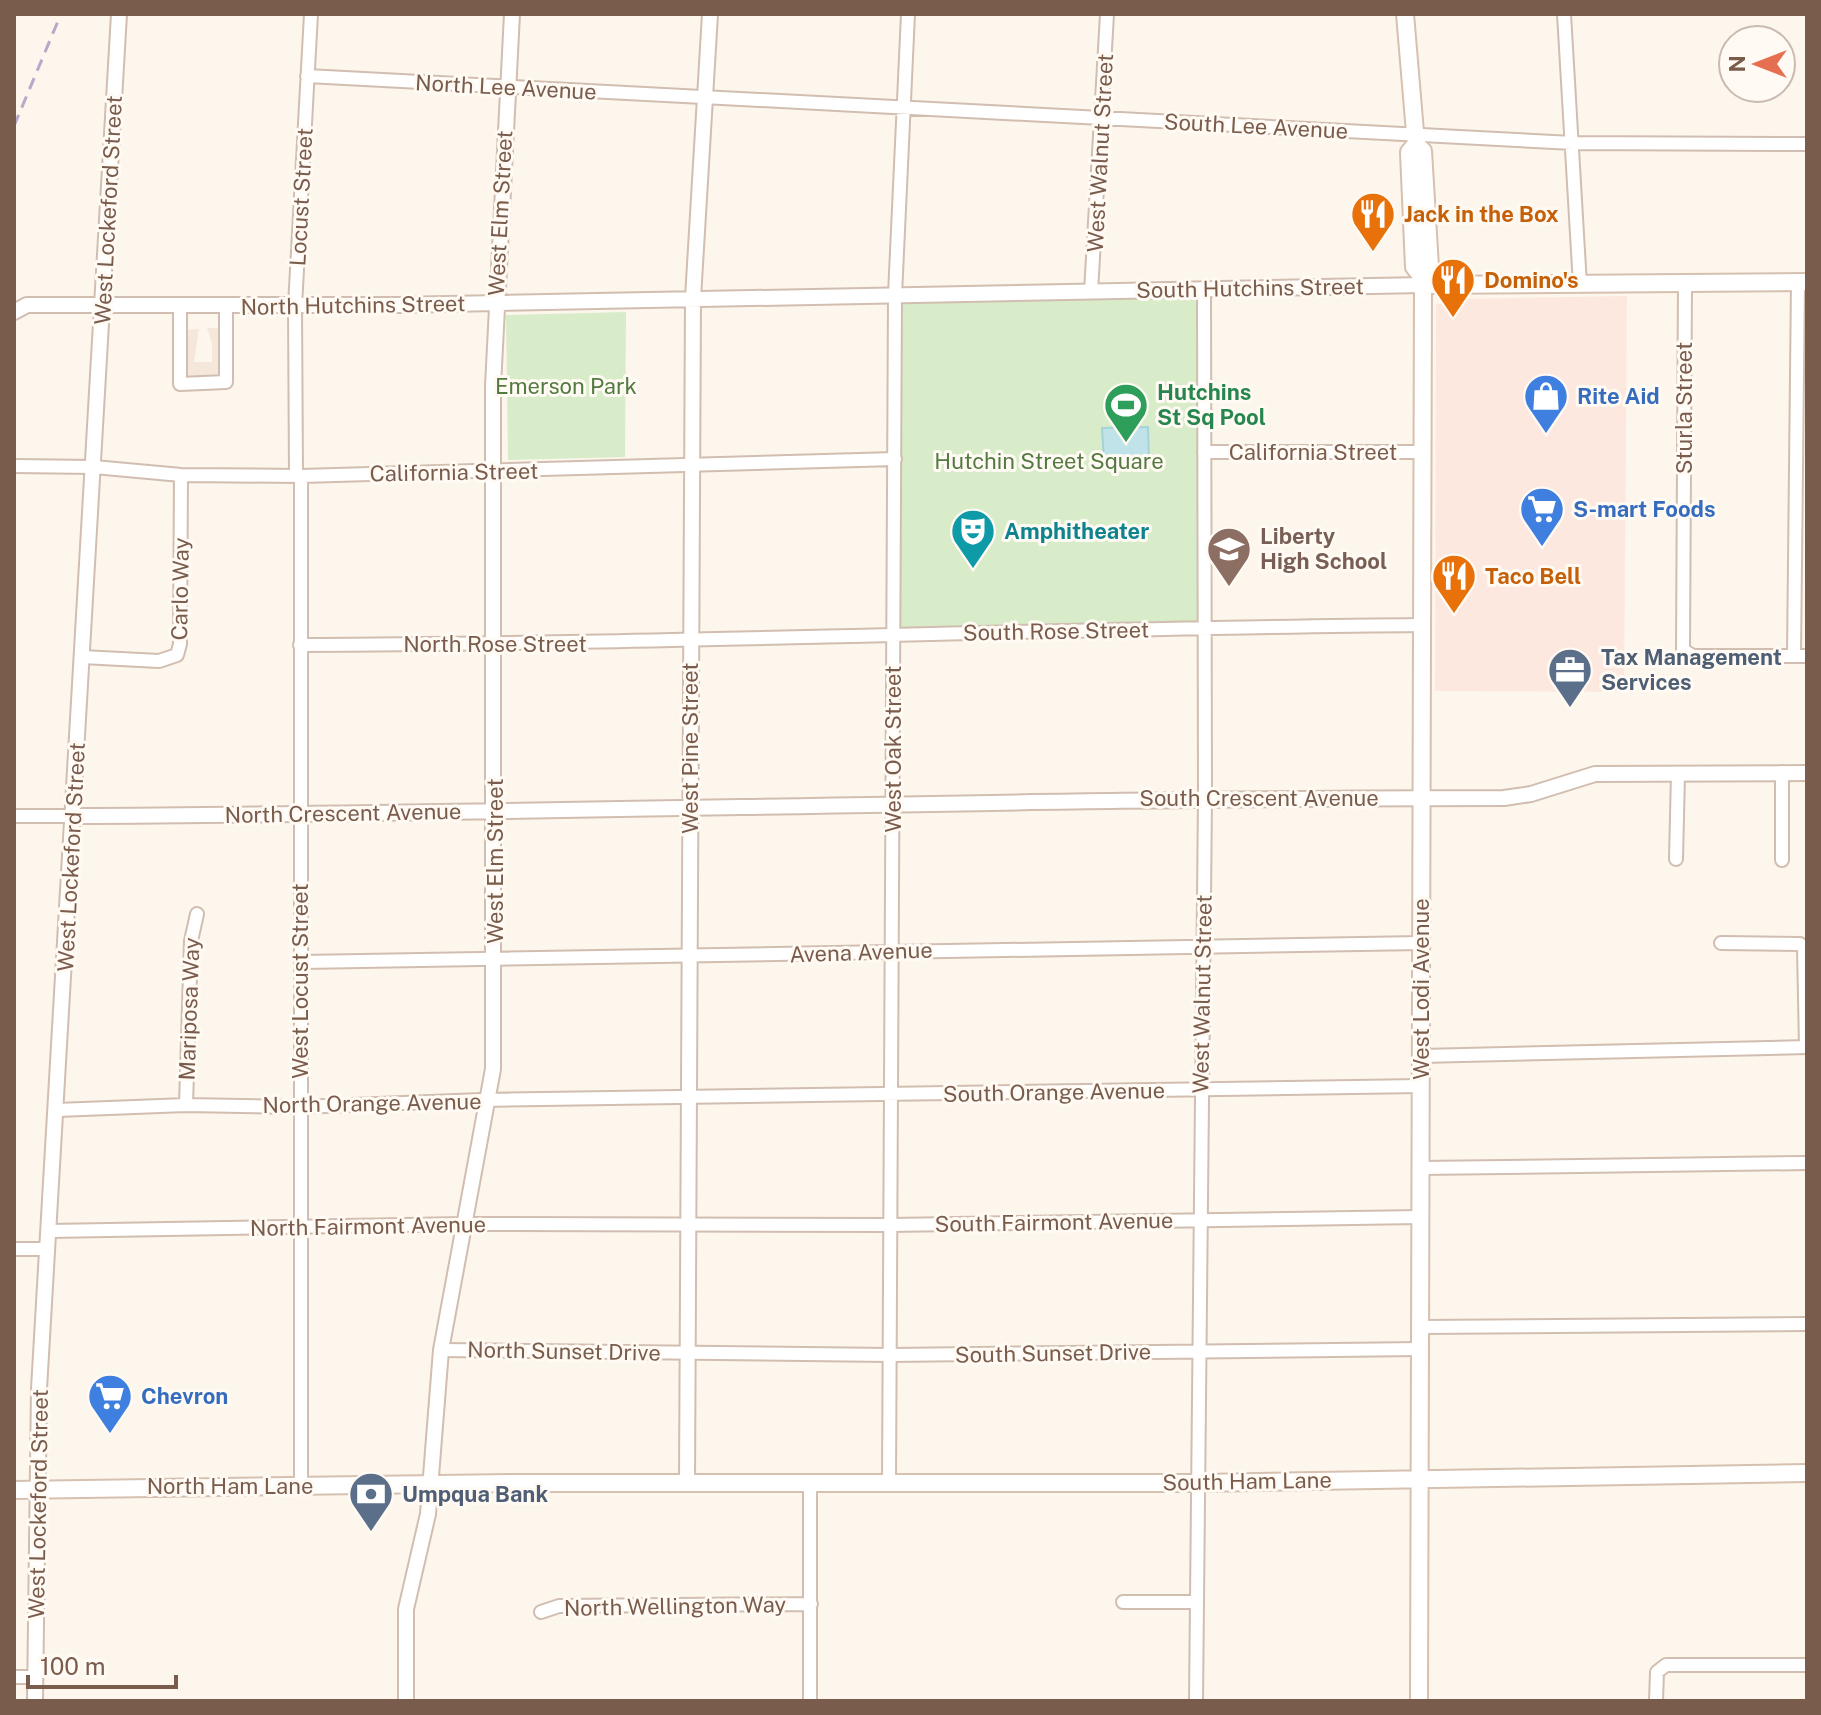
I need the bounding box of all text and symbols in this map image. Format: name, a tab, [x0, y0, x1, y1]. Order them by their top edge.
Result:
north arrow	[1717, 24, 1797, 104]
street label: West Walnut Street	[1082, 53, 1118, 253]
text: N	[1724, 55, 1750, 73]
street label: North Lee Avenue	[415, 69, 597, 105]
street label: West Lockeford Street	[89, 95, 127, 325]
street label: South Lee Avenue	[1163, 108, 1349, 144]
street label: Locust Street	[284, 127, 318, 267]
street label: West Elm Street	[483, 130, 517, 296]
restaurant icon: Jack in the Box	[1349, 190, 1397, 253]
place label: Jack in the Box	[1404, 201, 1559, 227]
restaurant icon: Domino's	[1429, 256, 1477, 319]
place label: Domino's	[1484, 267, 1579, 293]
street label: South Hutchins Street	[1136, 273, 1364, 303]
street label: North Hutchins Street	[240, 290, 466, 320]
street label: Sturla Street	[1671, 342, 1697, 474]
shop icon: Rite Aid	[1522, 372, 1570, 435]
park label: Emerson Park	[495, 373, 637, 399]
place label: Hutchins St Sq Pool	[1157, 379, 1266, 430]
sports icon: Hutchins St Sq Pool	[1102, 381, 1150, 444]
place label: Rite Aid	[1577, 383, 1660, 409]
street label: California Street	[1229, 439, 1397, 465]
park label: Hutchin Street Square	[934, 448, 1164, 474]
street label: California Street	[369, 458, 539, 486]
supermarket icon: S-mart Foods	[1518, 485, 1566, 548]
place label: S-mart Foods	[1573, 496, 1716, 522]
theatre icon: Amphitheater	[949, 507, 997, 570]
place label: Amphitheater	[1004, 518, 1149, 544]
place label: Liberty High School	[1260, 523, 1387, 574]
school or university icon: Liberty High School	[1205, 525, 1253, 588]
street label: Carlo Way	[166, 537, 194, 641]
restaurant icon: Taco Bell	[1430, 552, 1478, 615]
place label: Taco Bell	[1485, 563, 1581, 589]
street label: South Rose Street	[963, 616, 1149, 646]
street label: North Rose Street	[403, 631, 587, 657]
place label: Tax Management Services	[1601, 644, 1782, 695]
office icon: Tax Management Services	[1546, 646, 1594, 709]
street label: West Pine Street	[677, 662, 703, 834]
street label: West Oak Street	[880, 665, 906, 833]
street label: West Lockeford Street	[52, 742, 90, 972]
street label: West Elm Street	[482, 778, 508, 944]
street label: South Crescent Avenue	[1139, 785, 1379, 811]
street label: North Crescent Avenue	[224, 798, 462, 828]
street label: West Locust Street	[287, 883, 313, 1079]
street label: West Walnut Street	[1187, 894, 1217, 1094]
street label: West Lodi Avenue	[1408, 898, 1434, 1080]
street label: Mariposa Way	[174, 937, 204, 1081]
street label: Avena Avenue	[789, 937, 933, 967]
street label: South Orange Avenue	[943, 1077, 1165, 1107]
street label: North Orange Avenue	[262, 1088, 482, 1118]
street label: South Fairmont Avenue	[934, 1207, 1174, 1237]
street label: North Fairmont Avenue	[250, 1211, 486, 1241]
street label: North Sunset Drive	[467, 1336, 661, 1366]
street label: South Sunset Drive	[955, 1338, 1151, 1368]
supermarket icon: Chevron	[86, 1372, 134, 1435]
place label: Chevron	[141, 1383, 228, 1409]
street label: West Lockeford Street	[23, 1389, 53, 1619]
street label: South Ham Lane	[1162, 1467, 1332, 1495]
bank icon: Umpqua Bank	[347, 1470, 395, 1533]
street label: North Ham Lane	[147, 1473, 313, 1499]
place label: Umpqua Bank	[402, 1481, 548, 1507]
street label: North Wellington Way	[564, 1591, 787, 1621]
scale bar	[28, 1639, 176, 1689]
text: 100 m	[40, 1652, 106, 1680]

